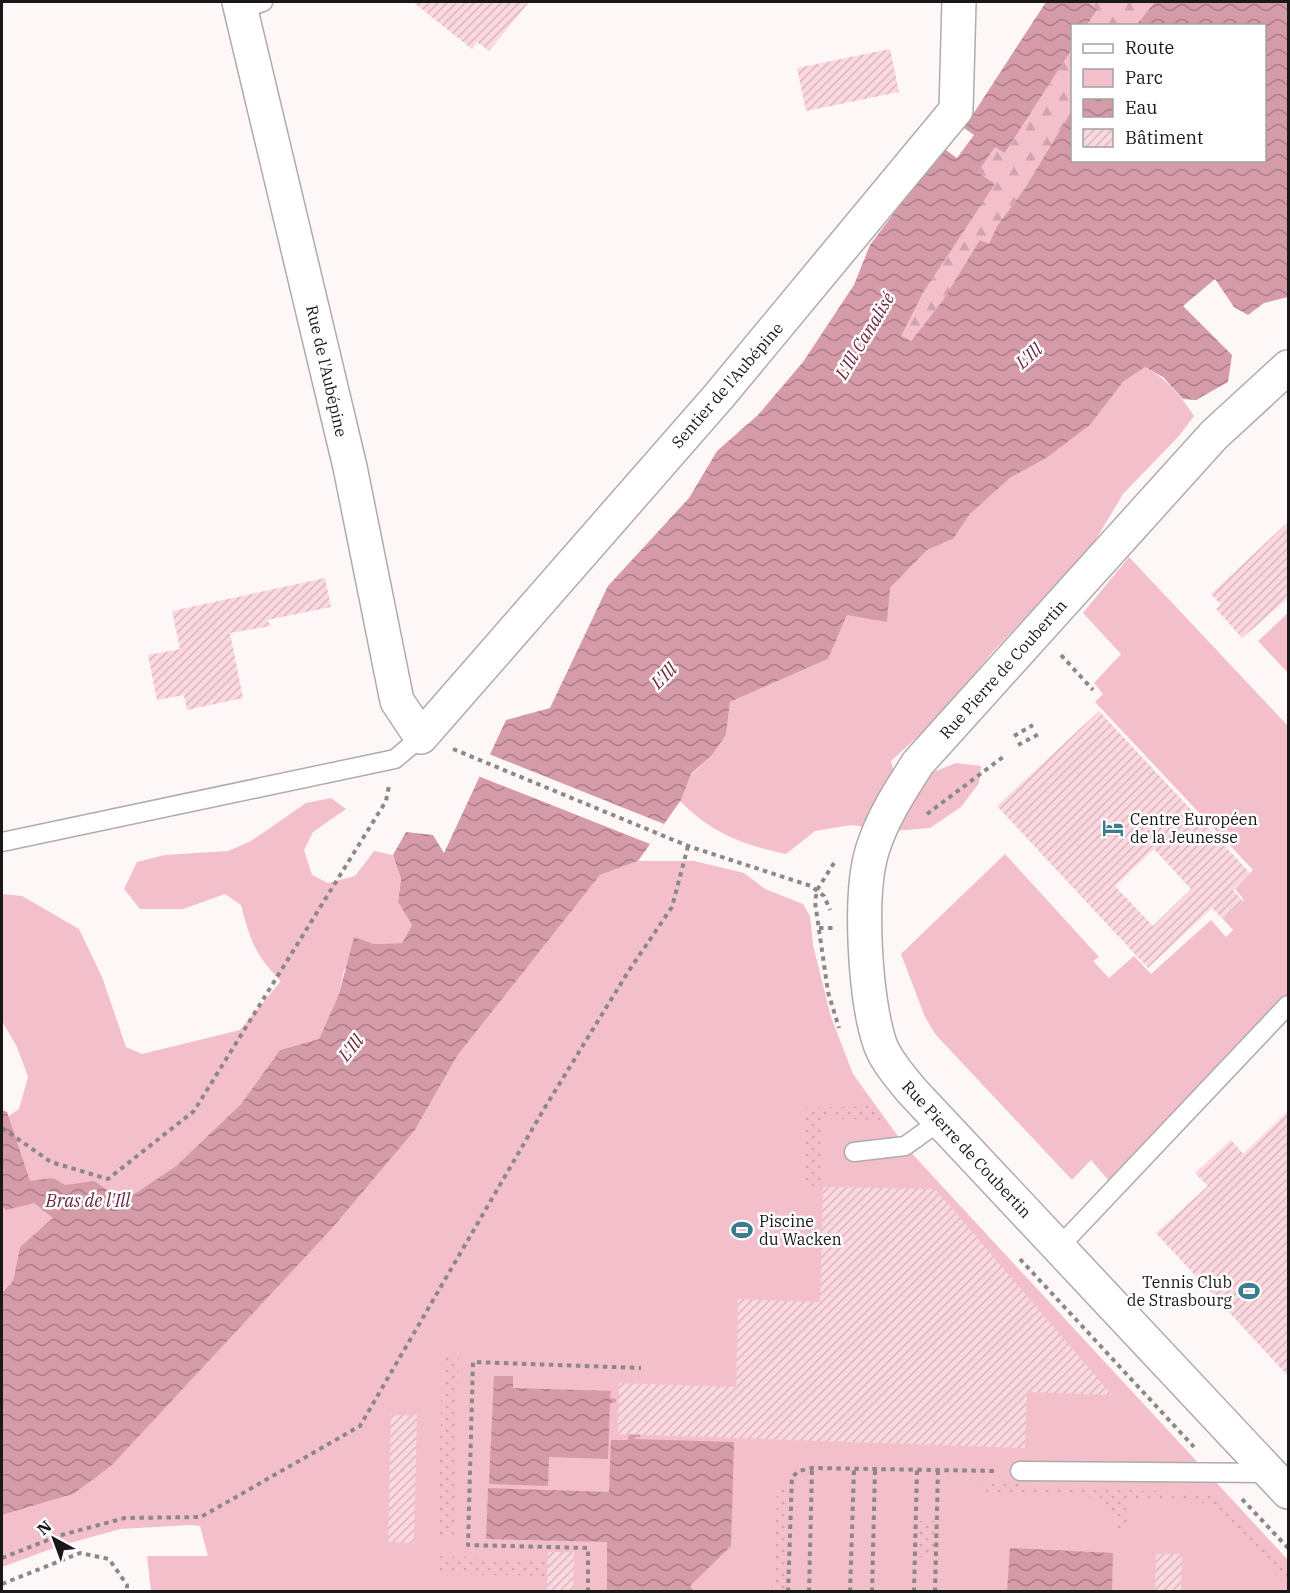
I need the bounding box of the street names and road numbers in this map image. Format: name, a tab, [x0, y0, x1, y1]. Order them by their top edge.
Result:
street label: Rue de l'Aubépine	[302, 303, 352, 439]
street label: Sentier de l'Aubépine	[667, 318, 787, 452]
street label: Rue Pierre de Coubertin	[935, 595, 1071, 743]
street label: Rue Pierre de Coubertin	[898, 1076, 1036, 1222]

